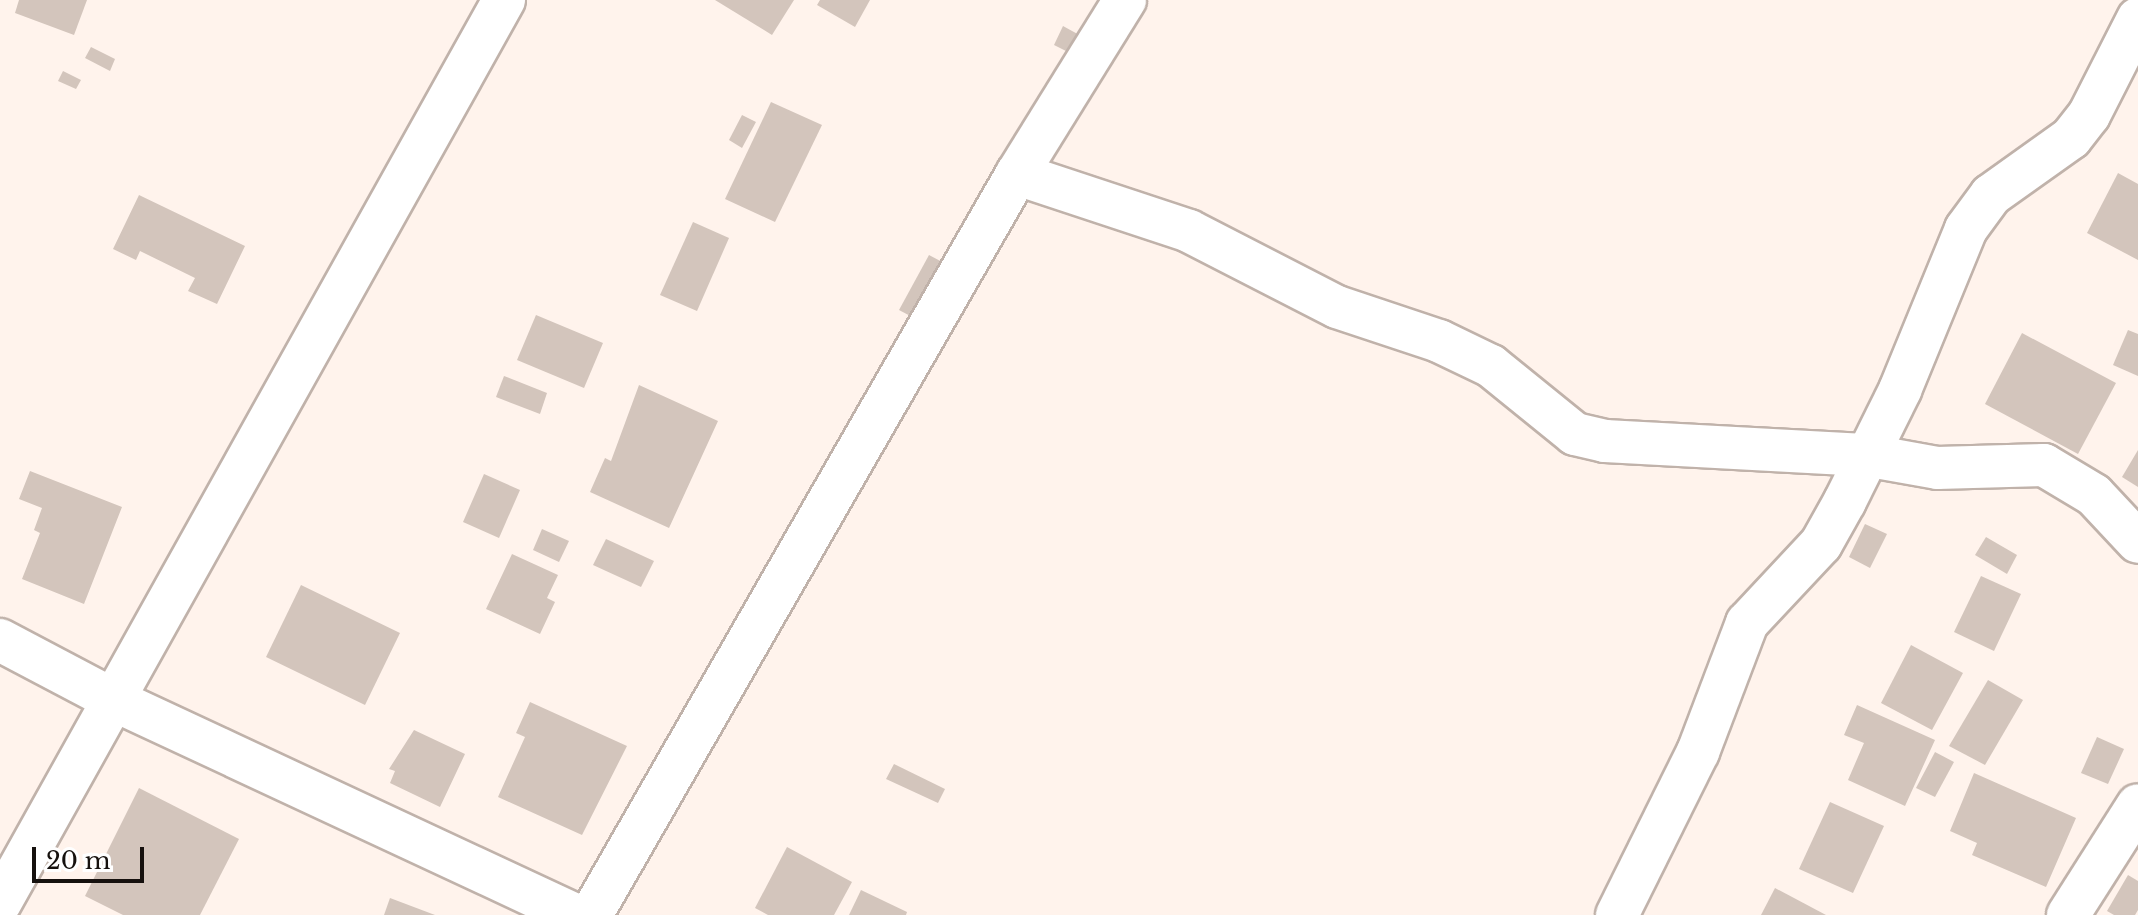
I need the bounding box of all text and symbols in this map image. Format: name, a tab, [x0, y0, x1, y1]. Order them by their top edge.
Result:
scale bar	[36, 831, 148, 881]
text: 20 m	[46, 846, 111, 875]

